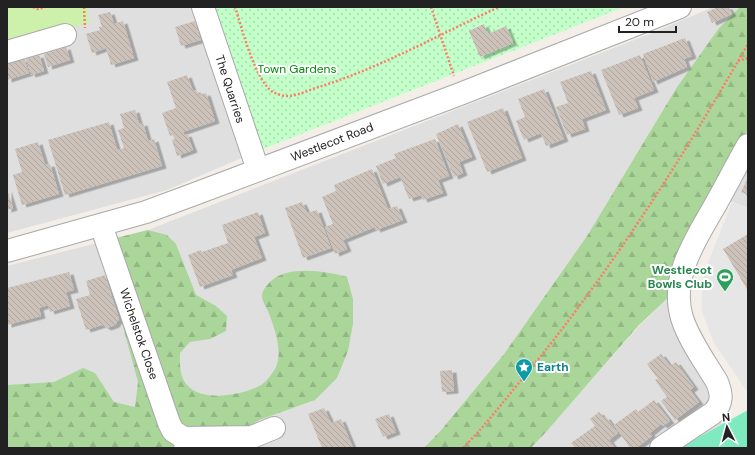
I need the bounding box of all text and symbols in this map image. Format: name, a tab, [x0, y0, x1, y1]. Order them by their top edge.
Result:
scale bar	[619, 8, 676, 34]
text: 20 m	[625, 14, 654, 30]
street label: The Quarries	[211, 53, 249, 125]
park label: Town Gardens	[258, 61, 336, 77]
street label: Westlecot Road	[288, 119, 376, 165]
place label: Westlecot Bowls Club	[648, 262, 712, 292]
sports icon: Westlecot Bowls Club	[715, 267, 735, 292]
street label: Wichelstok Close	[116, 286, 162, 382]
place icon: Earth	[514, 357, 534, 382]
place label: Earth	[537, 359, 569, 375]
north arrow	[707, 407, 747, 447]
text: N	[721, 410, 731, 424]

